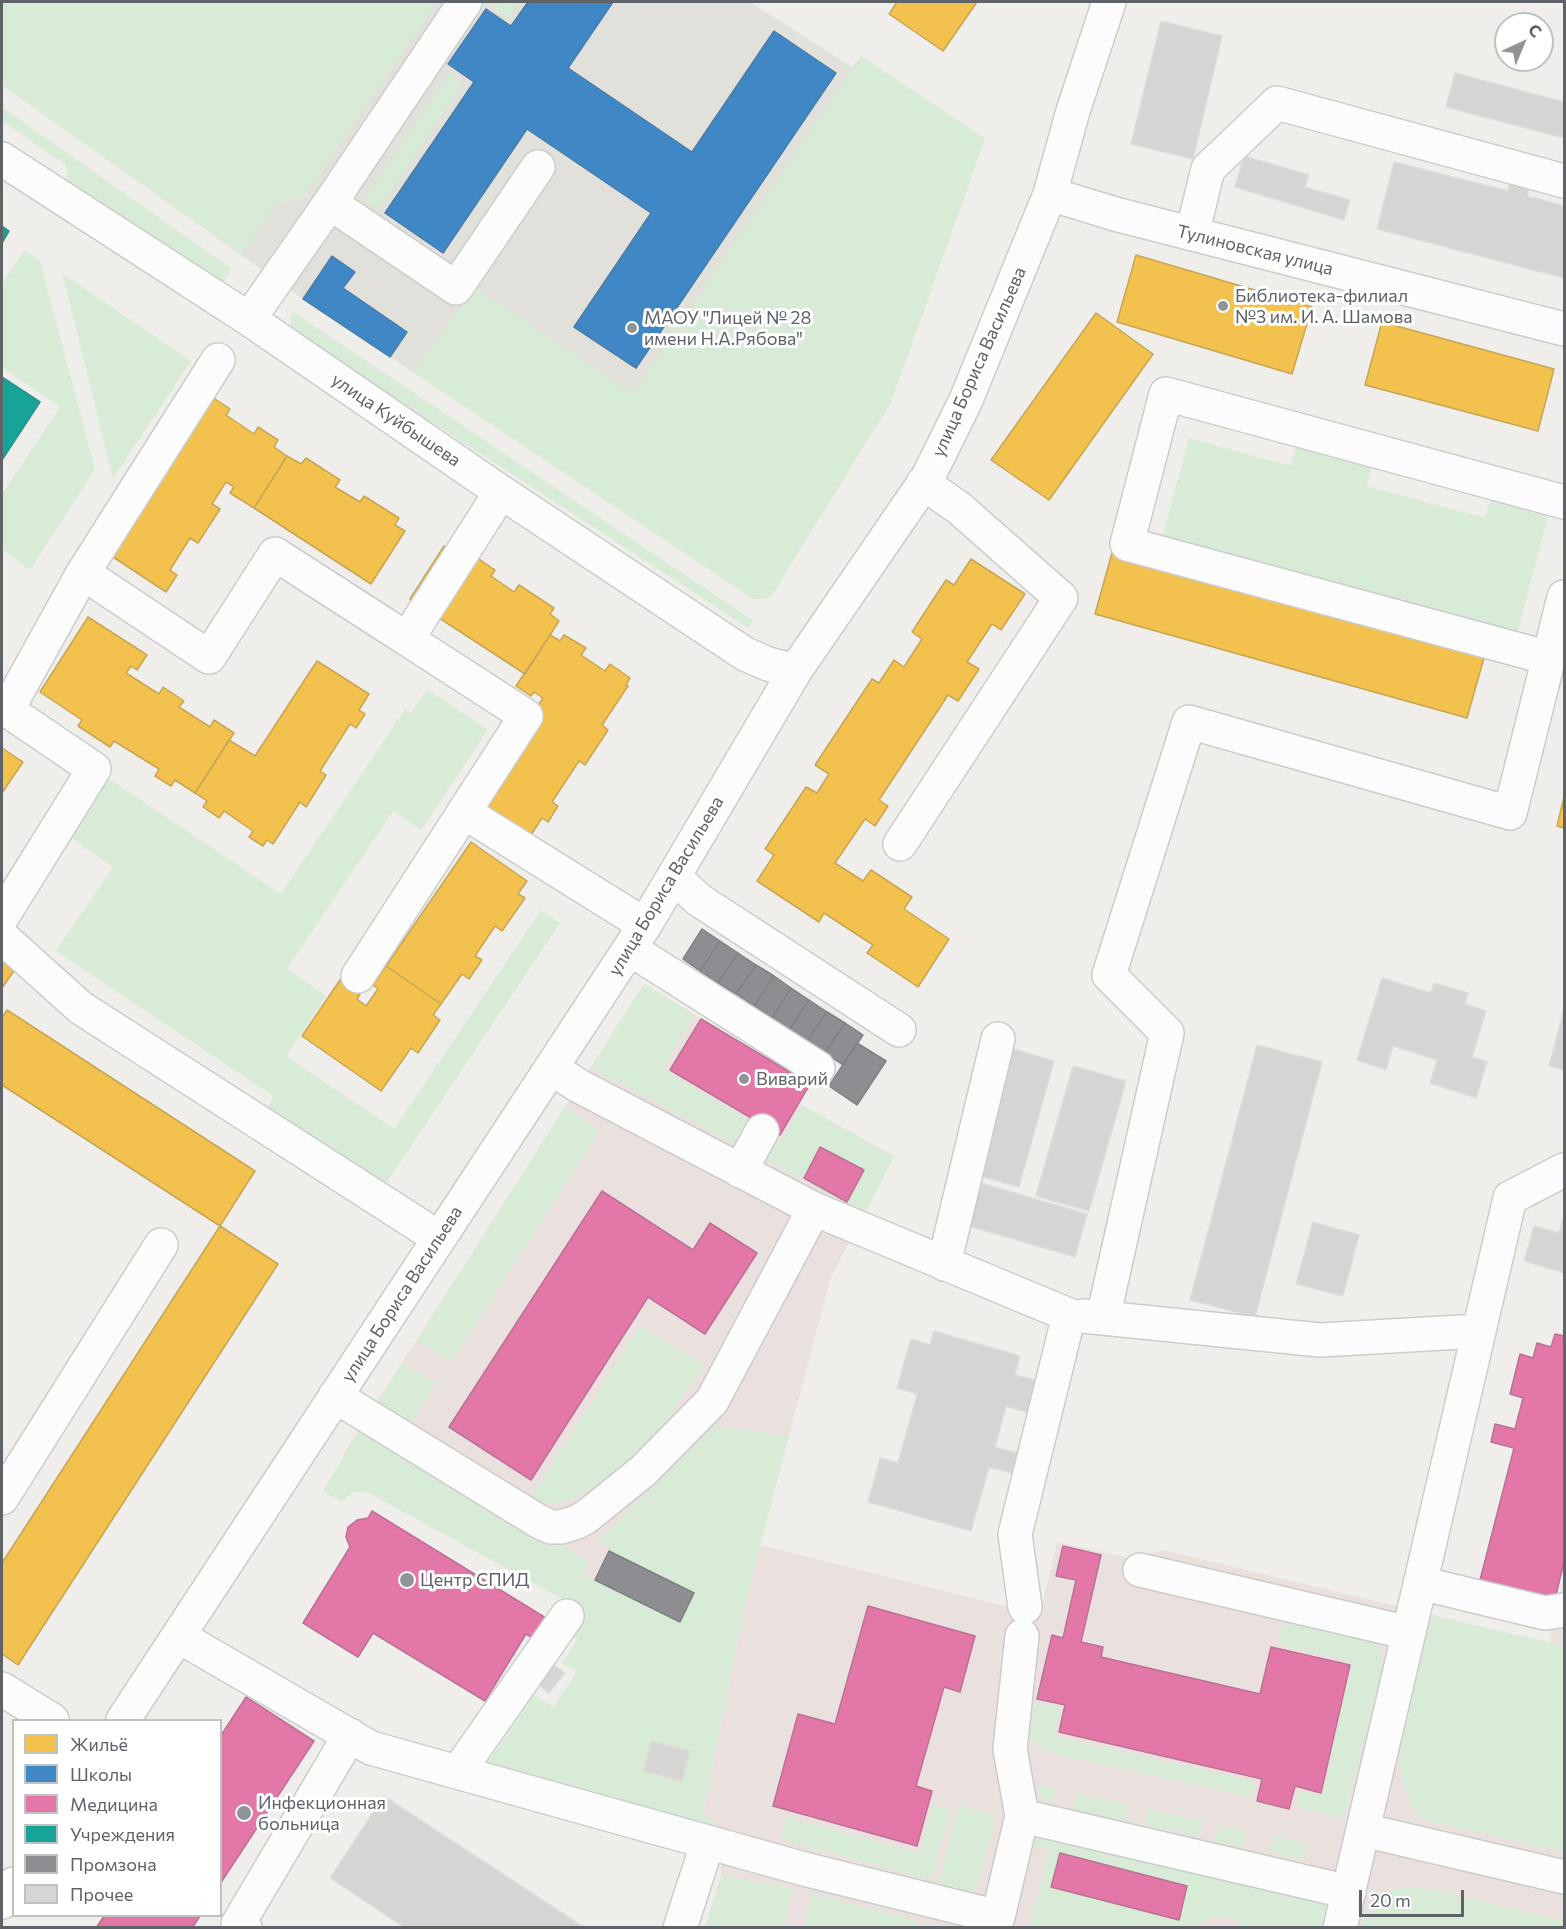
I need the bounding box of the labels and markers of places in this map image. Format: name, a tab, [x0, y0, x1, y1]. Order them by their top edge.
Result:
place label: Библиотека-филиал №3 им. И. А. Шамова	[1235, 285, 1413, 328]
marker: Библиотека-филиал №3 им. И. А. Шамова	[1216, 299, 1230, 313]
place label: МАОУ "Лицей № 28 имени Н.А.Рябова"	[644, 307, 811, 350]
marker: МАОУ "Лицей № 28 имени Н.А.Рябова"	[625, 321, 639, 335]
place label: Виварий	[756, 1068, 828, 1090]
marker: Виварий	[737, 1072, 751, 1086]
place label: Центр СПИД	[420, 1569, 529, 1591]
marker: Центр СПИД	[398, 1571, 416, 1589]
place label: Инфекционная больница	[258, 1792, 386, 1834]
marker: Инфекционная больница	[235, 1804, 253, 1822]

